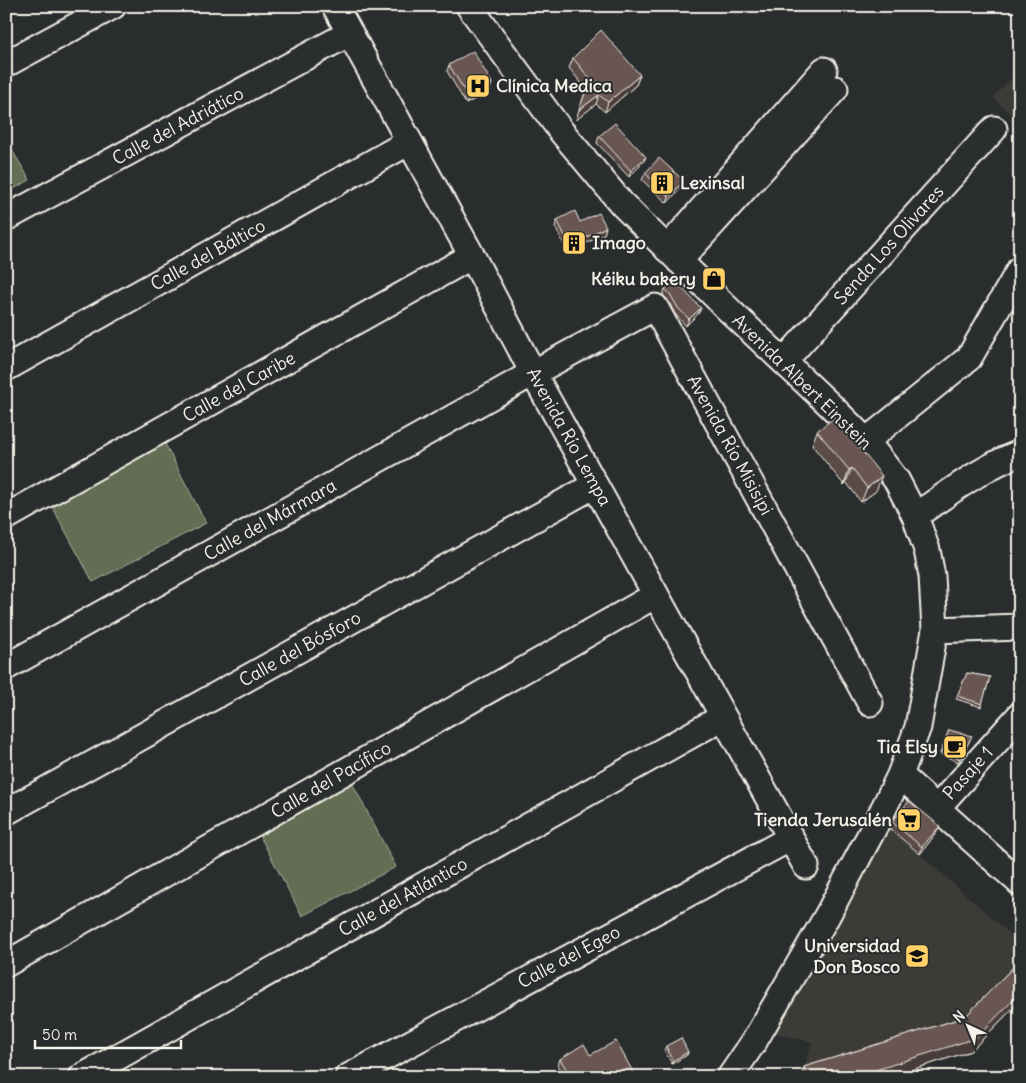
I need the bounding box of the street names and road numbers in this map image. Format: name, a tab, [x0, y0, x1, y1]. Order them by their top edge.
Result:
street label: Calle del Adriático	[108, 81, 247, 170]
street label: Senda Los Olivares	[829, 180, 948, 309]
street label: Calle del Báltico	[146, 214, 269, 296]
street label: Avenida Albert Einstein	[728, 309, 877, 454]
street label: Calle del Caribe	[178, 346, 299, 427]
street label: Avenida Río Lempa	[522, 364, 617, 510]
street label: Avenida Río Misisipi	[682, 371, 778, 519]
street label: Calle del Mármara	[199, 474, 340, 566]
street label: Calle del Bósforo	[235, 606, 365, 692]
street label: Calle del Pacífico	[266, 736, 395, 823]
street label: Pasaje 1	[938, 741, 998, 804]
street label: Calle del Atlántico	[334, 852, 471, 941]
street label: Calle del Egeo	[514, 920, 624, 993]

